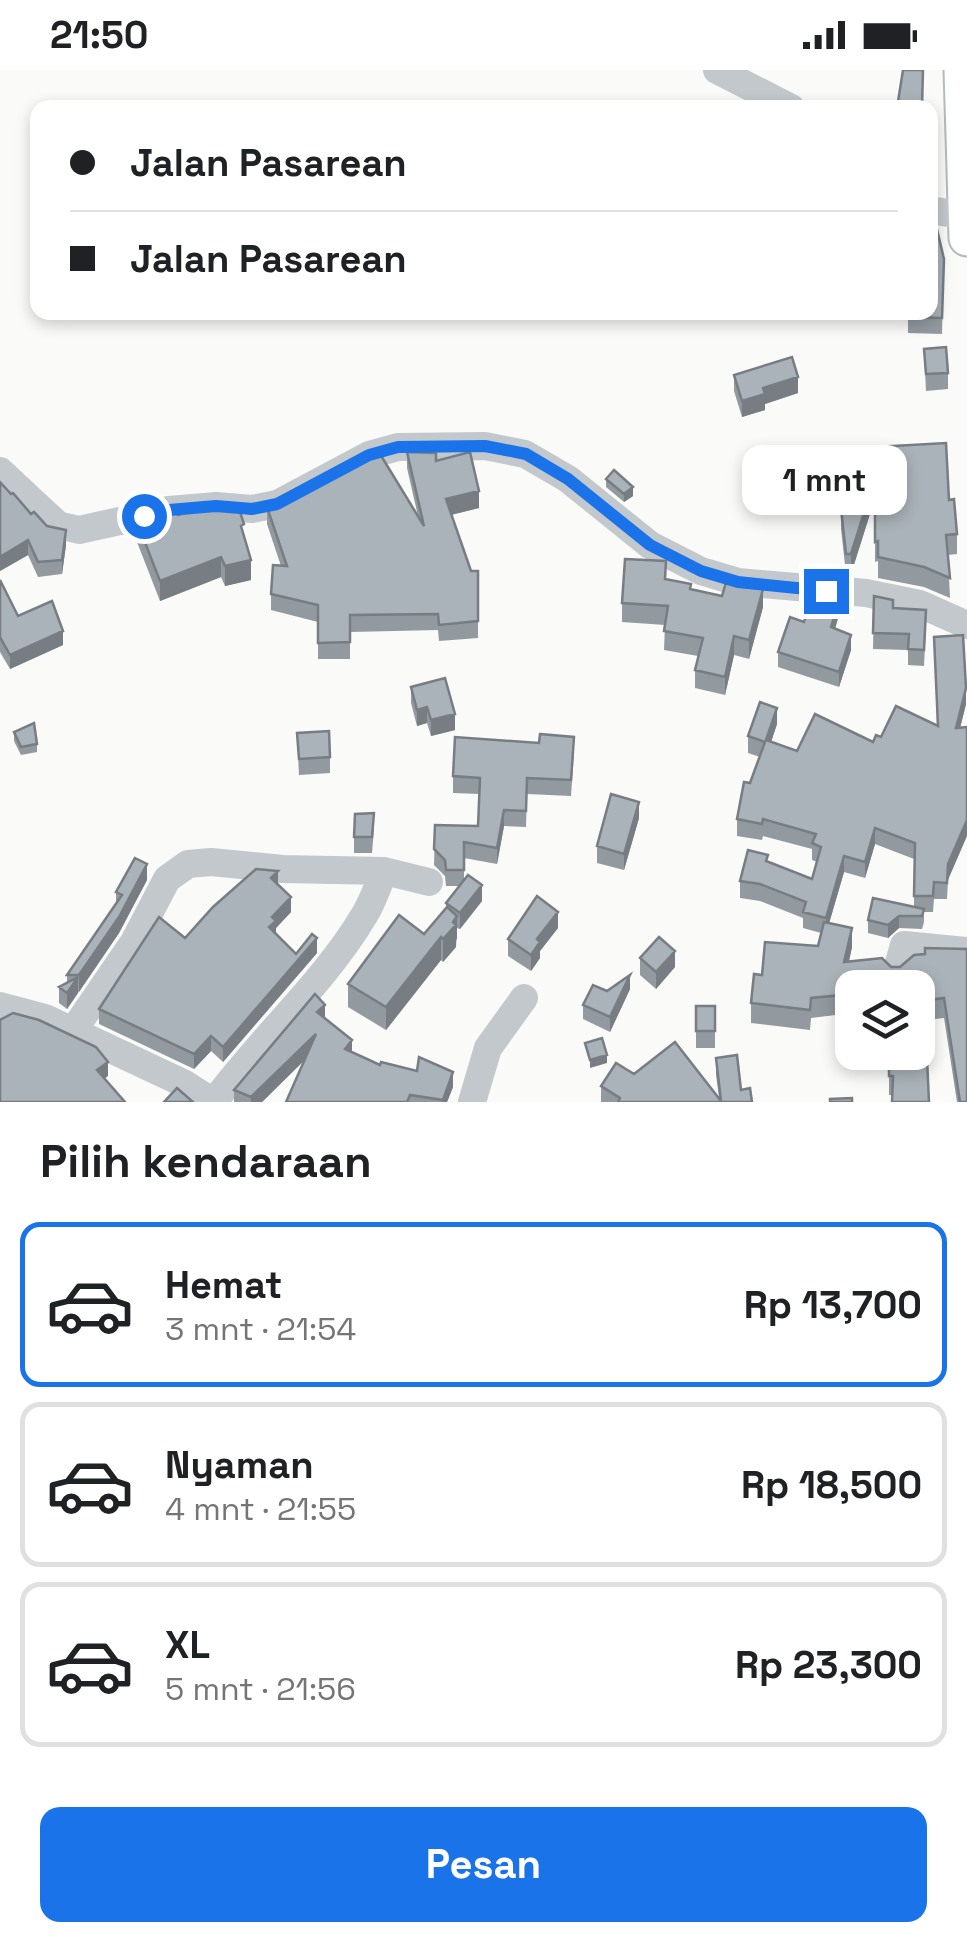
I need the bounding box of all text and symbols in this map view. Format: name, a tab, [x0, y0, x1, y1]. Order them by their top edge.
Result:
text: 21:50	[50, 11, 149, 59]
text: Jalan Pasarean	[130, 139, 407, 187]
text: Jalan Pasarean	[130, 235, 407, 283]
callout: 1 mnt	[744, 446, 908, 516]
text: 1 mnt	[783, 460, 866, 500]
route start	[122, 494, 167, 539]
route end	[804, 569, 849, 614]
map controls	[835, 970, 935, 1070]
button: layers	[835, 970, 935, 1070]
text: Pilih kendaraan	[40, 1133, 372, 1190]
icon: car	[45, 1260, 135, 1350]
text: Hemat	[165, 1261, 282, 1309]
text: Rp 13,700	[744, 1281, 922, 1329]
text: 3 mnt · 21:54	[165, 1309, 356, 1349]
icon: car	[45, 1440, 135, 1530]
text: Nyaman	[165, 1441, 314, 1489]
text: Rp 18,500	[741, 1461, 922, 1509]
text: 4 mnt · 21:55	[165, 1489, 356, 1529]
icon: car	[45, 1620, 135, 1710]
text: XL	[165, 1621, 210, 1669]
text: Rp 23,300	[735, 1641, 922, 1689]
text: 5 mnt · 21:56	[165, 1669, 356, 1709]
button: Pesan	[40, 1807, 927, 1922]

